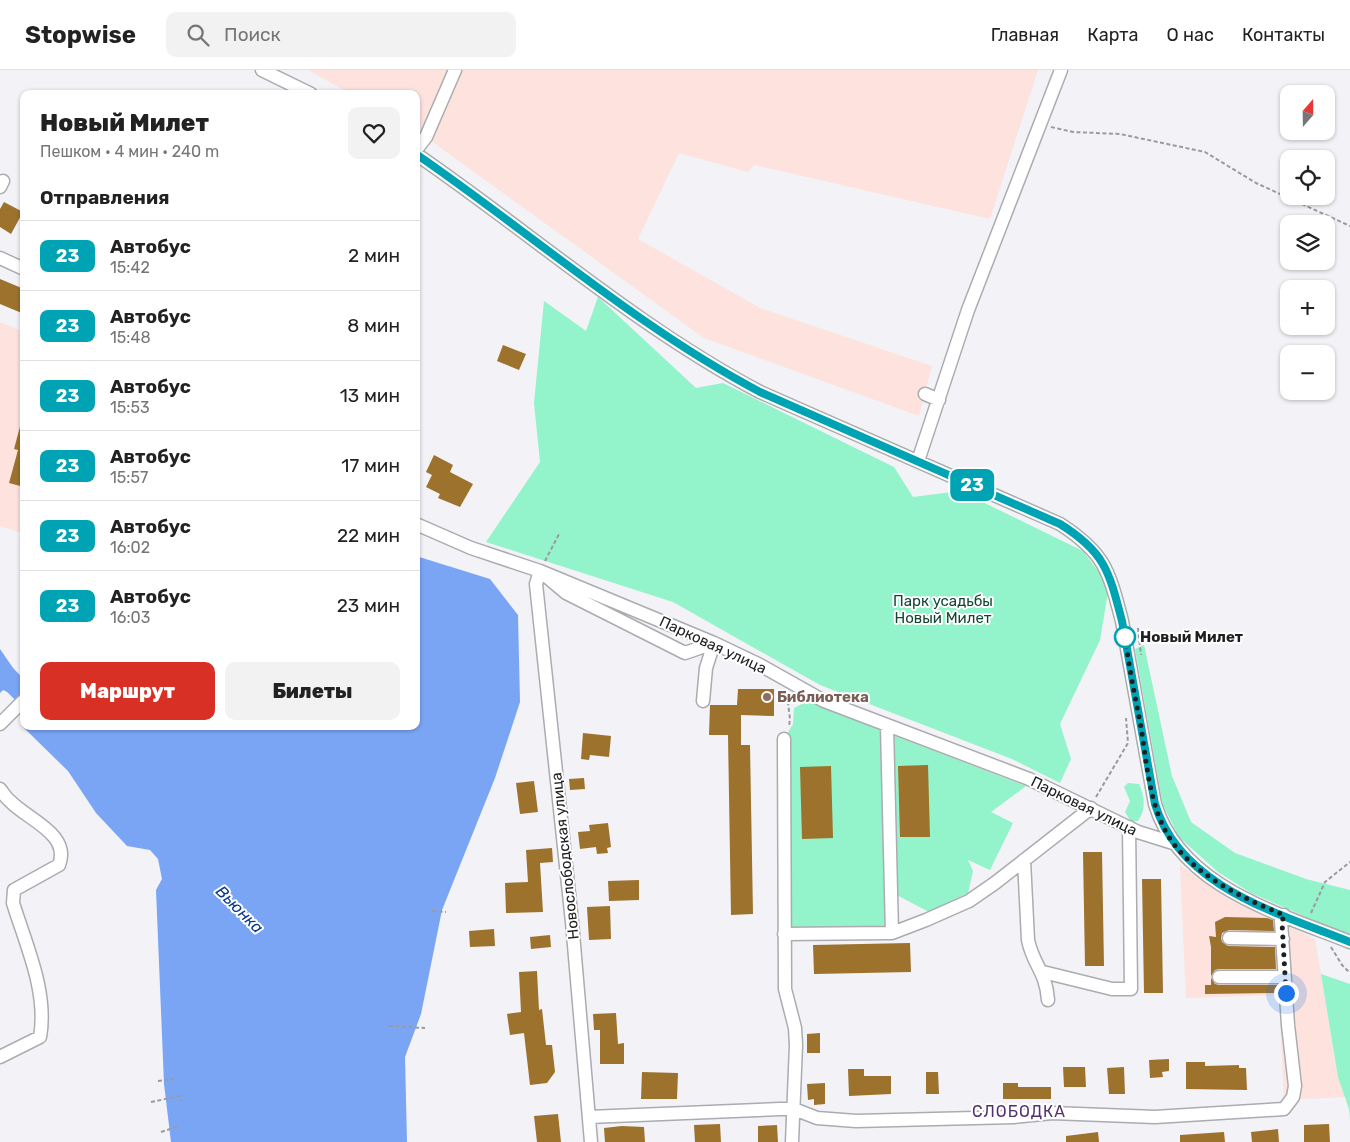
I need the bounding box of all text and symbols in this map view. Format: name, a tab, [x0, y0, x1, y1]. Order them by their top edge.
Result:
search box	[166, 12, 516, 57]
text: Stopwise	[25, 21, 136, 49]
icon: search	[184, 21, 212, 49]
text: Поиск	[224, 23, 281, 46]
text: Главная	[991, 24, 1059, 46]
text: Карта	[1087, 24, 1139, 46]
text: О нас	[1167, 24, 1214, 46]
text: Контакты	[1242, 24, 1325, 46]
north arrow	[1280, 85, 1335, 140]
map controls	[1280, 85, 1335, 400]
button: heart	[348, 107, 400, 159]
text: Новый Милет	[40, 109, 209, 137]
text: Пешком · 4 мин · 240 m	[40, 142, 219, 161]
button: locate	[1280, 150, 1335, 205]
text: Отправления	[40, 186, 170, 209]
button: layers	[1280, 215, 1335, 270]
text: Автобус	[110, 235, 191, 258]
text: 2 мин	[348, 244, 400, 267]
text: 23	[56, 245, 79, 267]
text: 15:42	[110, 258, 150, 277]
button: +	[1280, 280, 1335, 335]
text: Автобус	[110, 305, 191, 328]
text: 8 мин	[347, 314, 400, 337]
text: 23	[56, 315, 79, 337]
text: 15:48	[110, 328, 151, 347]
button: −	[1280, 345, 1335, 400]
text: Автобус	[110, 375, 191, 398]
text: 13 мин	[340, 384, 400, 407]
text: 23	[56, 385, 79, 407]
text: 15:53	[110, 398, 150, 417]
text: Автобус	[110, 445, 191, 468]
text: 17 мин	[341, 454, 400, 477]
text: 23	[56, 455, 79, 477]
text: 15:57	[110, 468, 148, 487]
line badge: 23	[950, 469, 994, 501]
text: 23	[960, 474, 984, 496]
text: Автобус	[110, 515, 191, 538]
text: 22 мин	[337, 524, 400, 547]
text: 23	[56, 525, 79, 547]
text: 16:02	[110, 538, 150, 557]
text: Автобус	[110, 585, 191, 608]
park label: Парк усадьбы Новый Милет	[893, 592, 993, 627]
text: 23 мин	[337, 594, 400, 617]
text: 23	[56, 595, 79, 617]
text: 16:03	[110, 608, 150, 627]
street label: Парковая улица	[657, 612, 769, 678]
marker: Новый Милет	[1114, 626, 1136, 648]
place label: Новый Милет	[1140, 628, 1244, 646]
button: Маршрут	[40, 662, 215, 720]
button: Билеты	[225, 662, 400, 720]
place label: Библиотека	[777, 688, 869, 706]
marker: Библиотека	[761, 691, 773, 703]
street label: Новослободская улица	[547, 772, 583, 940]
street label: Парковая улица	[1028, 773, 1140, 839]
water label: Вьюнка	[212, 882, 267, 937]
your location	[1274, 981, 1299, 1006]
district label: СЛОБОДКА	[972, 1102, 1066, 1121]

